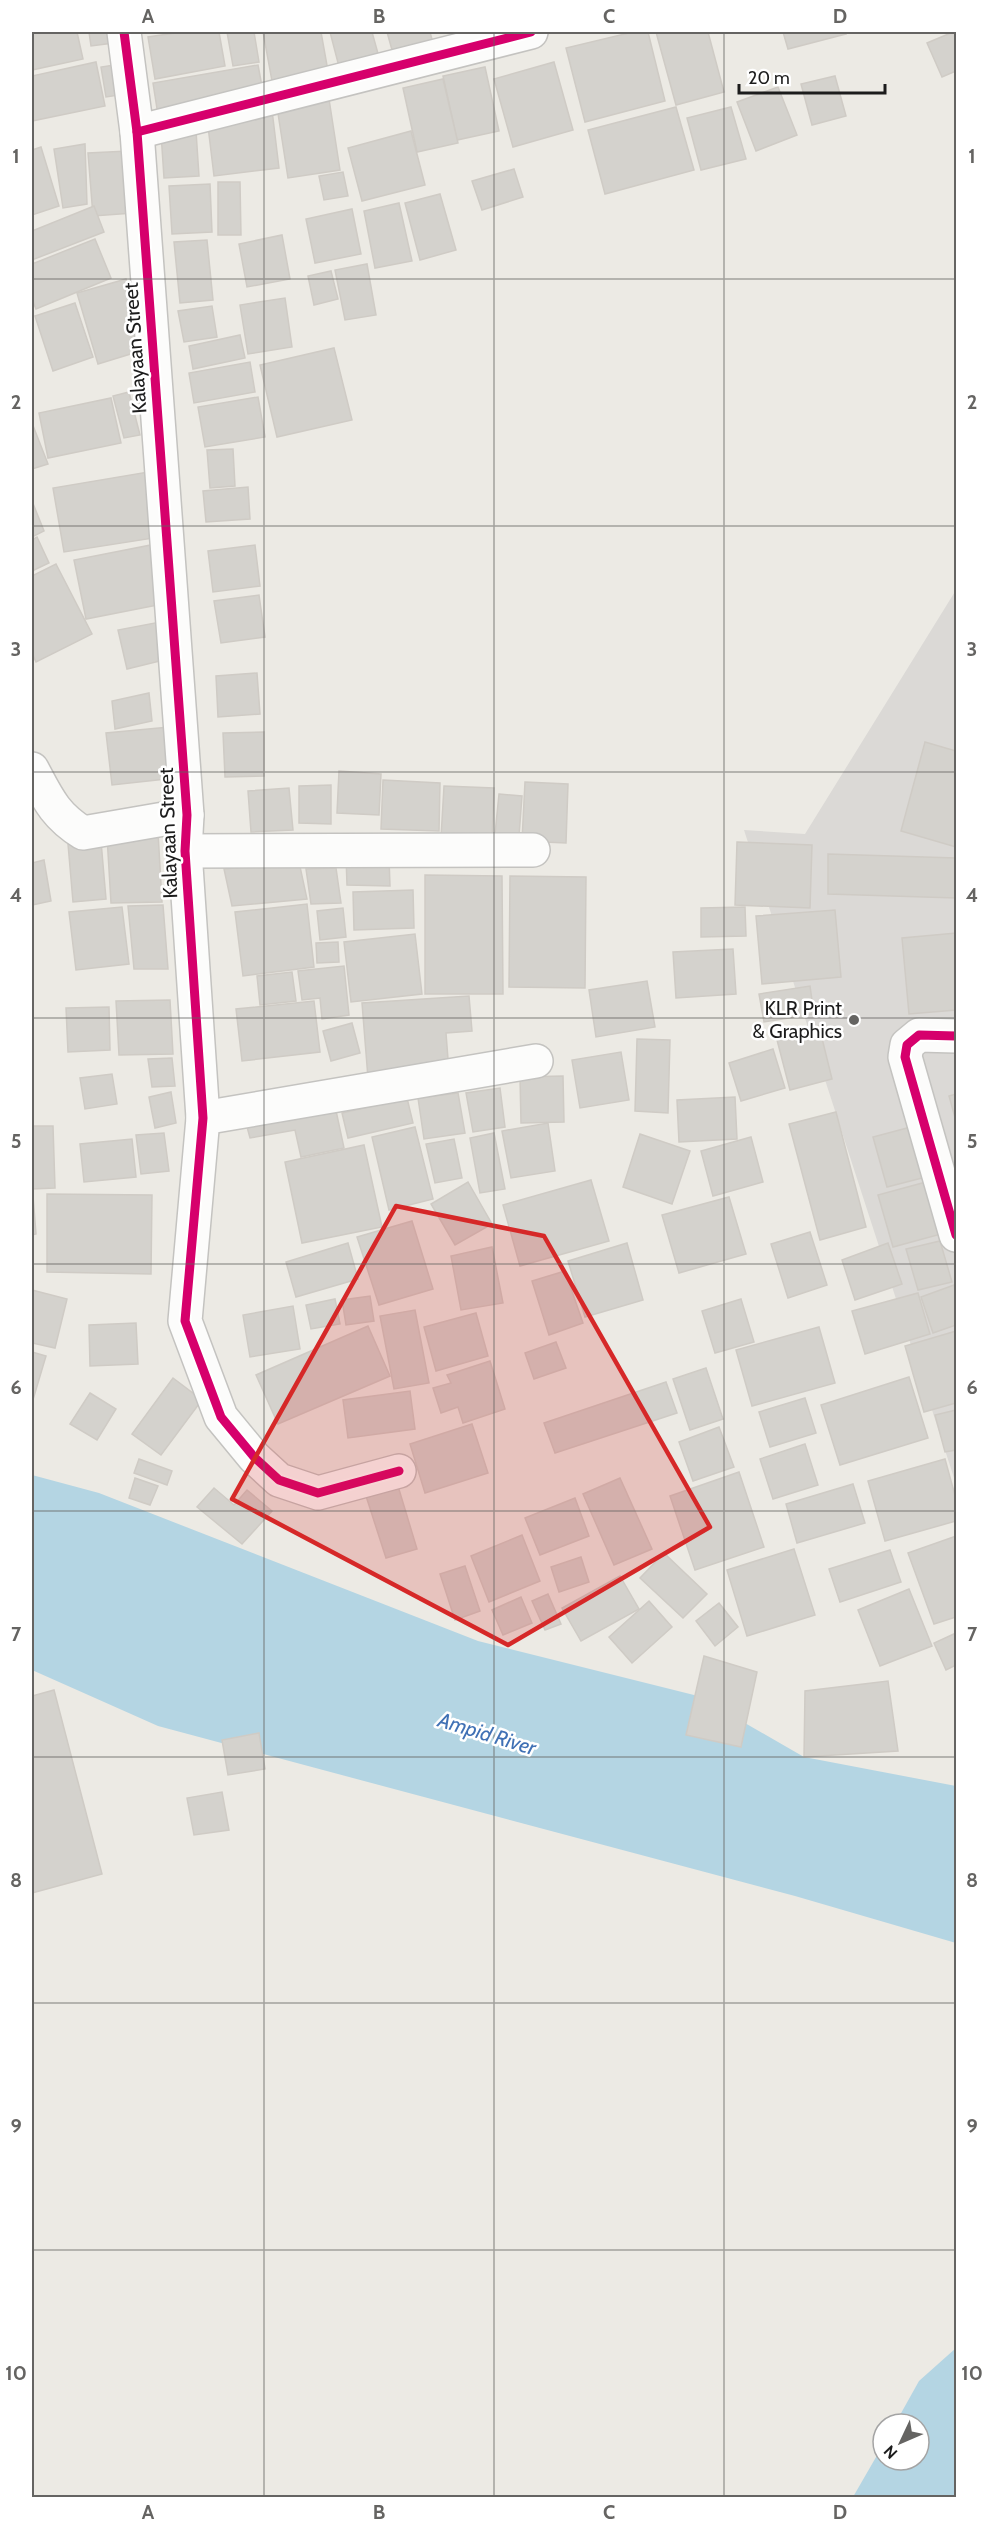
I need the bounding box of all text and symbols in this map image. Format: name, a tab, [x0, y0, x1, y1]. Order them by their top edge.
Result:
text: A	[142, 4, 155, 28]
text: B	[373, 4, 385, 28]
text: C	[603, 4, 615, 28]
text: D	[833, 4, 847, 28]
scale bar	[739, 57, 884, 95]
text: 20 m	[748, 67, 790, 89]
text: 1	[12, 144, 20, 168]
text: 1	[968, 144, 976, 168]
street label: Kalayaan Street	[118, 282, 152, 414]
text: 2	[11, 390, 21, 414]
text: 2	[967, 390, 977, 414]
text: 3	[11, 637, 21, 661]
text: 3	[967, 637, 977, 661]
street label: Kalayaan Street	[154, 767, 182, 899]
text: 4	[10, 883, 22, 907]
text: 4	[966, 883, 978, 907]
place label: KLR Print & Graphics	[753, 996, 842, 1043]
marker: KLR Print & Graphics	[847, 1013, 861, 1027]
text: 5	[11, 1129, 21, 1153]
text: 5	[967, 1129, 977, 1153]
text: 6	[10, 1375, 22, 1399]
text: 6	[966, 1375, 978, 1399]
text: 7	[11, 1622, 22, 1646]
text: 7	[967, 1622, 978, 1646]
water label: Ampid River	[434, 1707, 540, 1761]
text: 8	[10, 1868, 22, 1892]
text: 8	[966, 1868, 978, 1892]
text: 9	[10, 2114, 22, 2138]
text: 9	[966, 2114, 978, 2138]
text: 10	[5, 2361, 27, 2385]
text: 10	[961, 2361, 983, 2385]
north arrow	[871, 2412, 931, 2472]
text: N	[880, 2441, 901, 2463]
text: A	[142, 2500, 155, 2524]
text: B	[373, 2500, 385, 2524]
text: C	[603, 2500, 615, 2524]
text: D	[833, 2500, 847, 2524]

